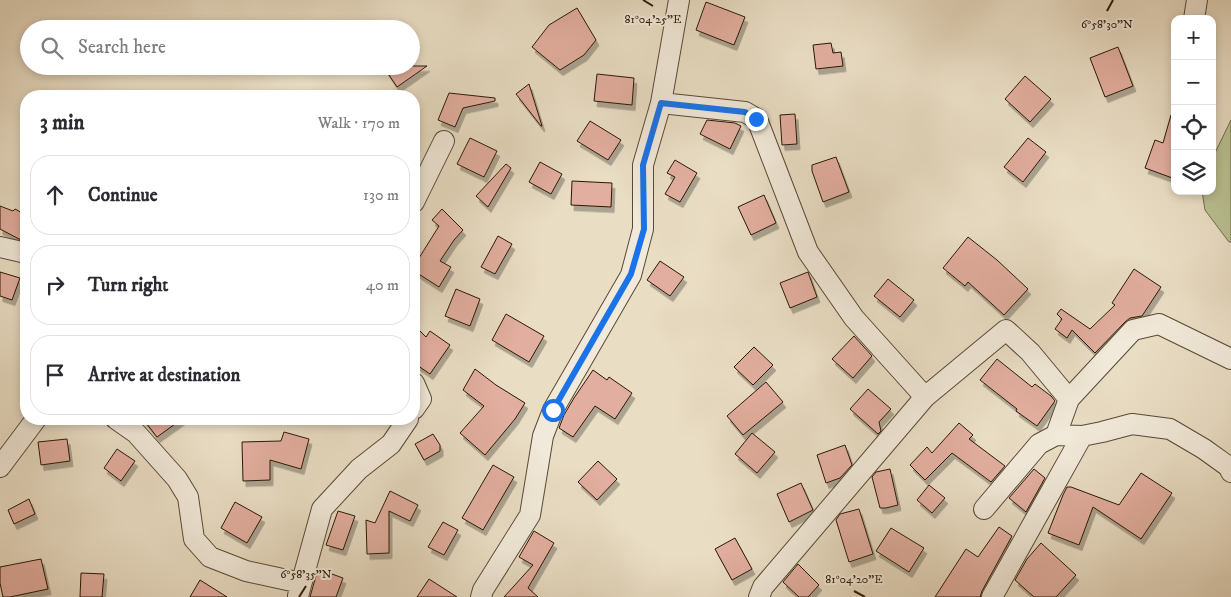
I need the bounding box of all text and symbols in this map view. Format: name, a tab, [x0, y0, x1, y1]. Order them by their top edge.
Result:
text: 81°04'25"E	[625, 12, 682, 27]
map controls	[1171, 15, 1216, 195]
button: +	[1171, 15, 1216, 60]
text: 6°58'30"N	[1081, 17, 1133, 32]
search box	[20, 20, 420, 75]
icon: search	[38, 34, 66, 62]
text: Search here	[78, 36, 166, 59]
button: −	[1171, 60, 1216, 105]
button: locate	[1171, 105, 1216, 150]
route end	[745, 108, 768, 131]
text: 3 min	[40, 110, 85, 136]
text: Walk · 170 m	[318, 113, 400, 133]
button: layers	[1171, 150, 1216, 195]
icon: ahead	[41, 181, 69, 209]
text: Continue	[88, 184, 158, 207]
text: 130 m	[363, 185, 399, 205]
icon: right	[41, 271, 69, 299]
text: Turn right	[88, 274, 168, 297]
text: 40 m	[366, 275, 399, 295]
icon: arrive	[41, 361, 69, 389]
text: Arrive at destination	[88, 364, 240, 387]
route start	[542, 399, 565, 422]
text: 6°58'35"N	[280, 567, 332, 582]
text: 81°04'20"E	[825, 572, 883, 587]

